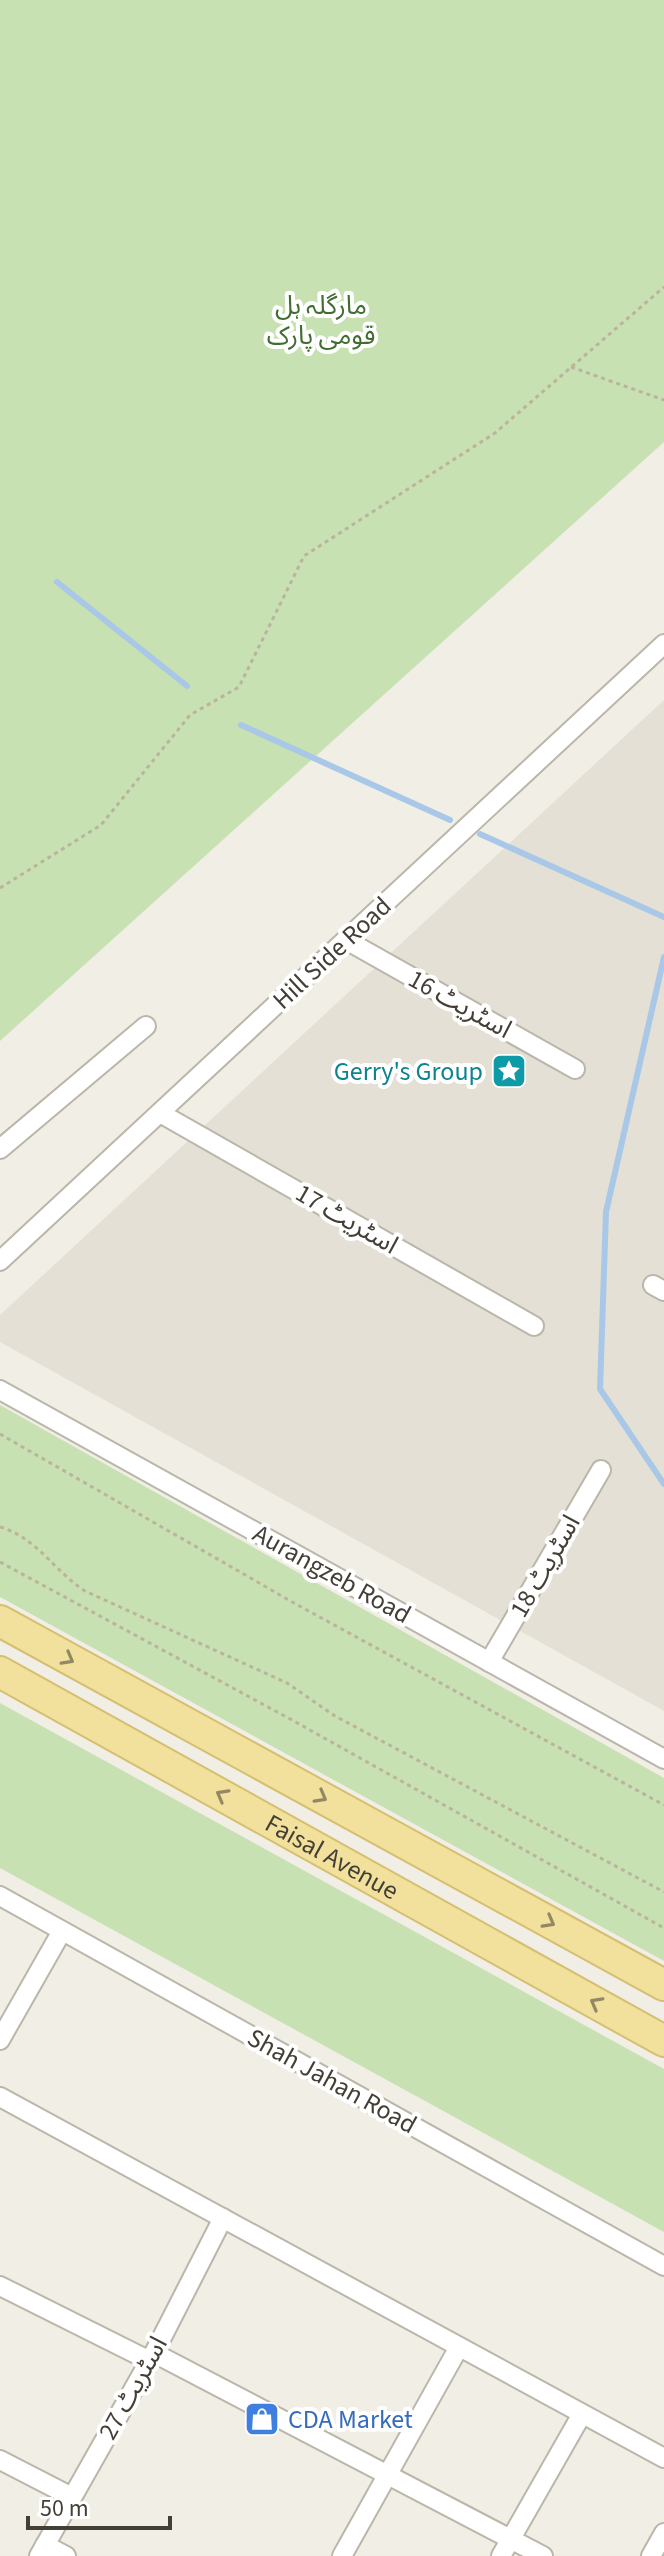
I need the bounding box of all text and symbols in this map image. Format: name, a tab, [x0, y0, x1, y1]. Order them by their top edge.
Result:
park label: مارگلہ ہل قومی پارک	[267, 287, 375, 354]
street label: Hill Side Road	[264, 888, 400, 1018]
street label: اسٹریٹ 16	[402, 960, 518, 1048]
place icon: Gerry's Group	[490, 1052, 528, 1090]
place label: Gerry's Group	[334, 1053, 483, 1090]
street label: اسٹریٹ 17	[289, 1175, 405, 1263]
street label: اسٹریٹ 18	[501, 1508, 589, 1624]
street label: Aurangzeb Road	[246, 1515, 418, 1633]
one-way arrow	[60, 1649, 75, 1664]
one-way arrow	[312, 1787, 327, 1803]
one-way arrow	[216, 1789, 231, 1805]
street label: Faisal Avenue	[259, 1805, 406, 1909]
one-way arrow	[540, 1912, 555, 1928]
one-way arrow	[590, 1998, 604, 2013]
street label: Shah Jahan Road	[241, 2019, 423, 2143]
street label: اسٹریٹ 27	[89, 2330, 177, 2446]
shop icon: CDA Market	[243, 2400, 281, 2438]
place label: CDA Market	[288, 2401, 413, 2438]
scale bar	[28, 2480, 170, 2530]
text: 50 m	[40, 2491, 89, 2526]

